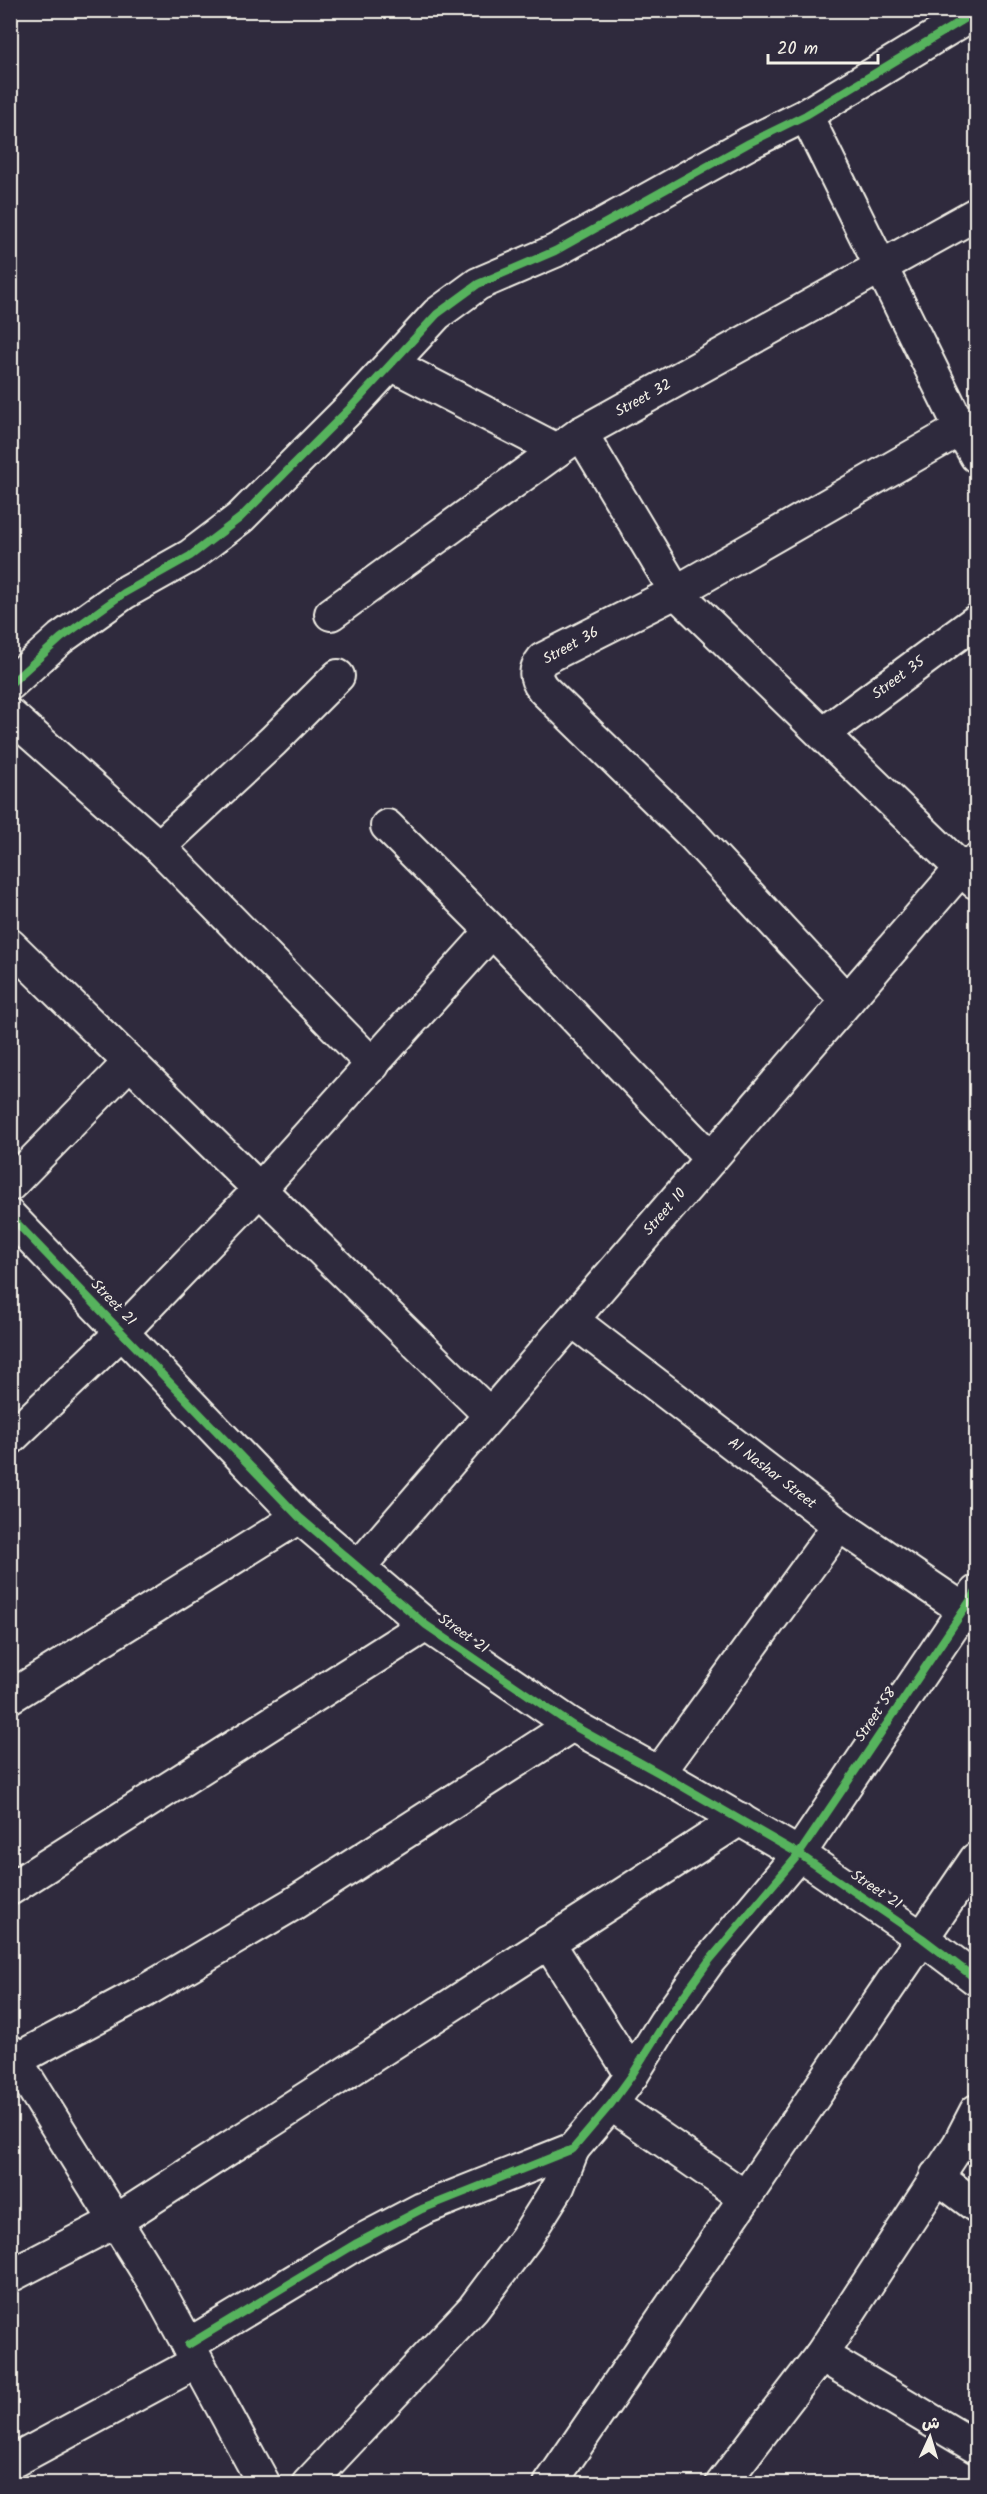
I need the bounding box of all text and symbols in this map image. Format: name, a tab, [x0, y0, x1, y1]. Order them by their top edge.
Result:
scale bar	[768, 27, 878, 65]
text: 20 m	[777, 35, 818, 64]
street label: Street 32	[611, 373, 676, 424]
street label: Street 36	[539, 621, 603, 671]
street label: Street 35	[867, 650, 931, 706]
street label: Street 10	[637, 1183, 693, 1241]
street label: Street 21	[84, 1274, 142, 1332]
street label: Al Nashar Street	[722, 1431, 822, 1516]
street label: Street 21	[433, 1608, 494, 1660]
street label: Street 58	[849, 1682, 904, 1747]
street label: Street 21	[845, 1864, 907, 1916]
north arrow	[900, 2407, 960, 2467]
text: ش	[921, 2410, 941, 2437]

